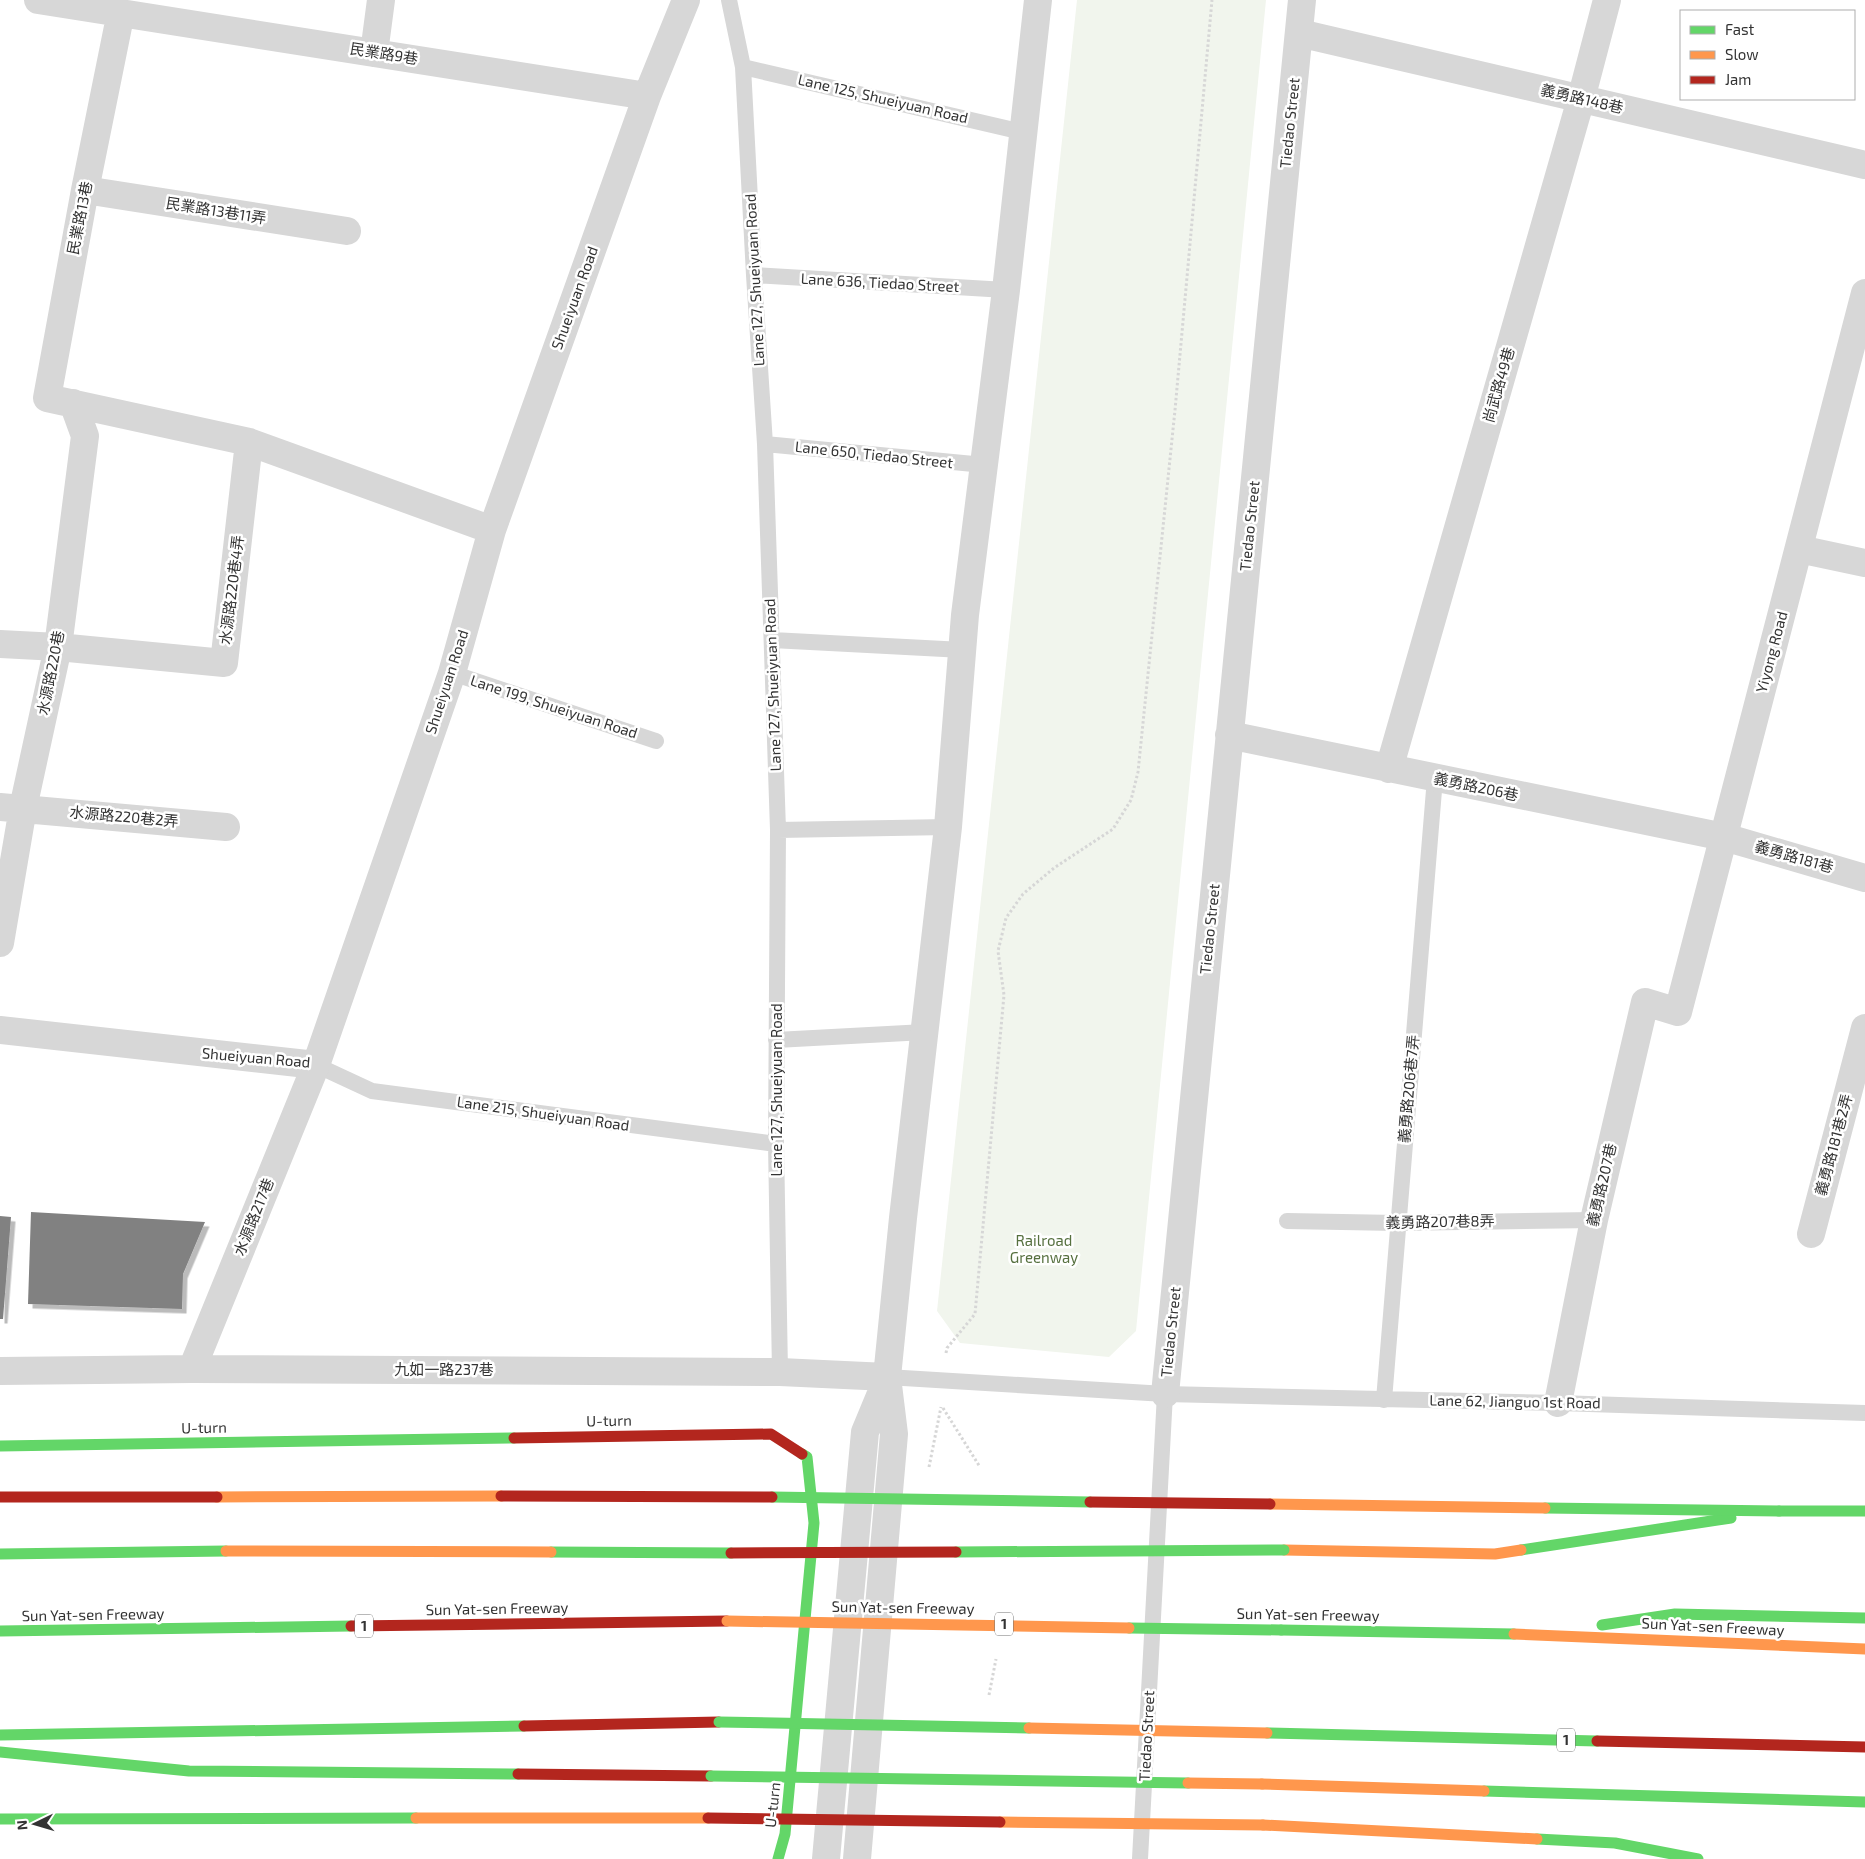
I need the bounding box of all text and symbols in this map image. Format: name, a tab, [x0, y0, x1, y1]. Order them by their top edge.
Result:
legend	[1680, 10, 1855, 100]
text: Fast	[1725, 20, 1755, 38]
street label: 民業路9巷	[349, 39, 419, 67]
text: Slow	[1725, 45, 1759, 63]
street label: Lane 125, Shueiyuan Road	[796, 70, 970, 126]
text: Jam	[1725, 70, 1751, 88]
street label: Tiedao Street	[1275, 76, 1303, 169]
street label: 義勇路148巷	[1539, 80, 1625, 116]
street label: 民業路13巷	[63, 180, 95, 256]
street label: 民業路13巷11弄	[165, 193, 268, 227]
street label: Lane 127, Shueiyuan Road	[740, 193, 768, 367]
street label: Shueiyuan Road	[547, 243, 601, 352]
street label: Lane 636, Tiedao Street	[800, 269, 960, 295]
street label: 尚武路49巷	[1479, 345, 1517, 425]
street label: Lane 650, Tiedao Street	[794, 437, 954, 471]
street label: Tiedao Street	[1235, 479, 1263, 572]
street label: 水源路220巷4弄	[215, 534, 247, 646]
street label: Lane 127, Shueiyuan Road	[760, 598, 784, 772]
street label: Yiyong Road	[1752, 609, 1791, 694]
street label: Shueiyuan Road	[421, 627, 471, 736]
street label: 水源路220巷	[33, 629, 67, 717]
street label: Lane 199, Shueiyuan Road	[468, 670, 640, 742]
street label: 義勇路206巷	[1432, 768, 1520, 804]
street label: 水源路220巷2弄	[69, 802, 179, 830]
street label: 義勇路181巷	[1753, 836, 1836, 876]
street label: Tiedao Street	[1195, 882, 1223, 975]
street label: Lane 127, Shueiyuan Road	[767, 1004, 785, 1177]
street label: 義勇路206巷7弄	[1394, 1034, 1422, 1144]
street label: Shueiyuan Road	[201, 1043, 311, 1071]
street label: Lane 215, Shueiyuan Road	[456, 1092, 631, 1134]
street label: 義勇路181巷2弄	[1811, 1092, 1855, 1198]
street label: 義勇路207巷	[1583, 1141, 1619, 1228]
street label: 水源路217巷	[229, 1175, 277, 1258]
street label: 義勇路207巷8弄	[1385, 1211, 1495, 1231]
park label: Railroad Greenway	[1010, 1231, 1078, 1266]
street label: Tiedao Street	[1156, 1285, 1184, 1378]
street label: 九如一路237巷	[394, 1360, 494, 1378]
street label: Lane 62, Jianguo 1st Road	[1429, 1391, 1601, 1411]
street label: U-turn	[586, 1411, 632, 1429]
street label: U-turn	[181, 1418, 227, 1436]
street label: Sun Yat-sen Freeway	[831, 1597, 975, 1617]
street label: Sun Yat-sen Freeway	[425, 1598, 569, 1618]
street label: Sun Yat-sen Freeway	[21, 1604, 165, 1624]
street label: Sun Yat-sen Freeway	[1236, 1604, 1380, 1624]
road number: 1	[995, 1612, 1013, 1636]
street label: Sun Yat-sen Freeway	[1641, 1613, 1785, 1639]
road number: 1	[355, 1614, 373, 1638]
street label: Tiedao Street	[1135, 1690, 1157, 1782]
road number: 1	[1557, 1728, 1575, 1752]
street label: U-turn	[761, 1781, 783, 1829]
north arrow	[10, 1799, 60, 1849]
text: N	[13, 1819, 30, 1831]

